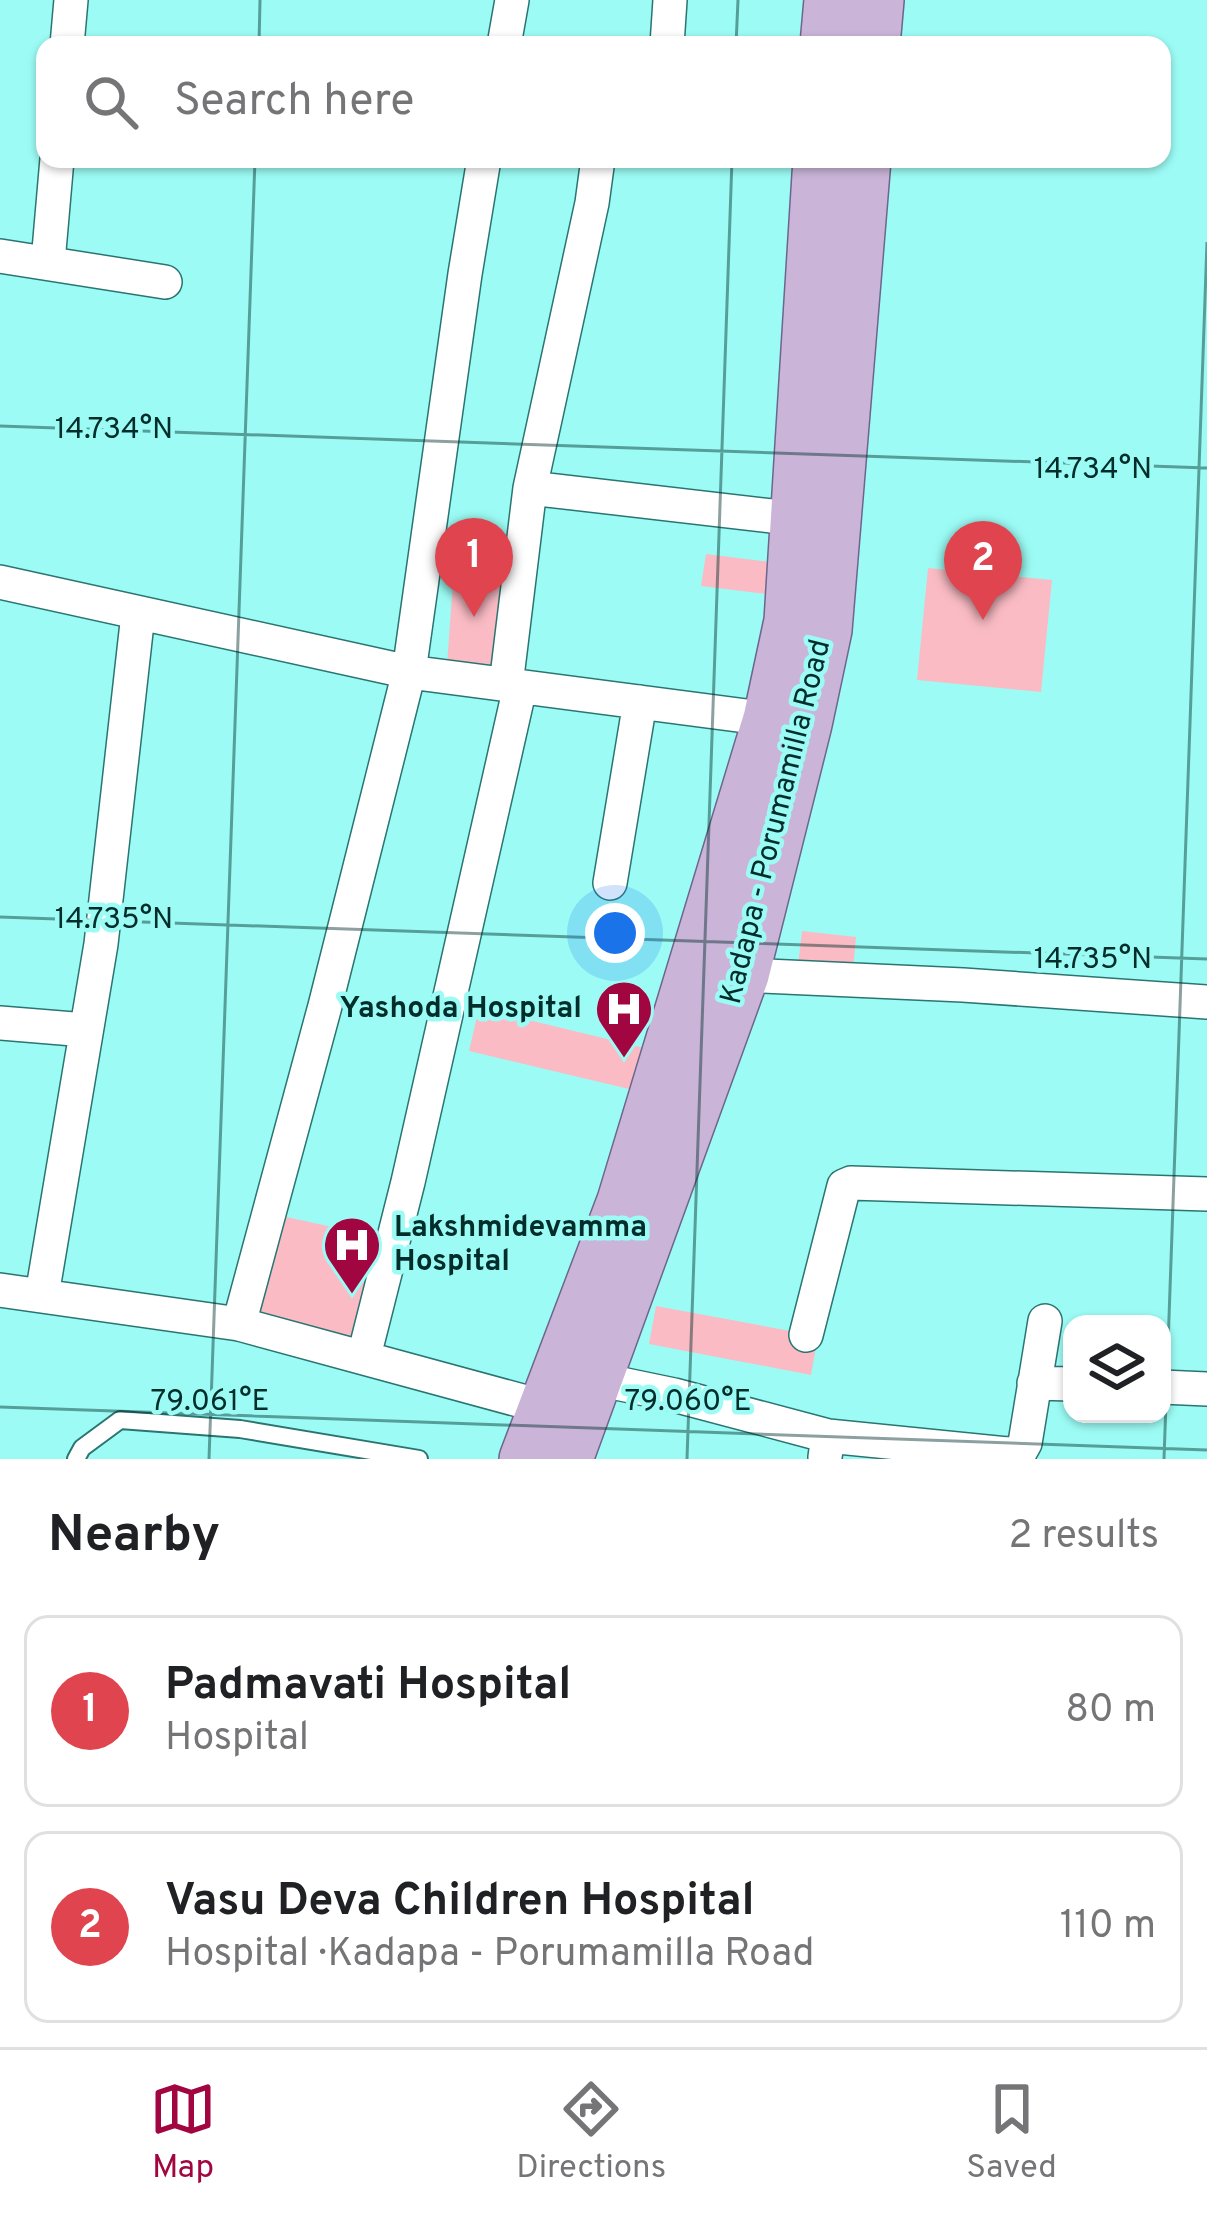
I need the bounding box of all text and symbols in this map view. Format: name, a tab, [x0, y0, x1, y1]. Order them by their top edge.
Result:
search box	[36, 36, 1171, 168]
icon: search	[78, 69, 144, 135]
text: Search here	[174, 74, 414, 131]
text: 14.734°N	[55, 412, 173, 449]
text: 14.734°N	[1034, 452, 1152, 489]
pin: 1	[435, 518, 513, 617]
pin: 2	[944, 521, 1022, 620]
street label: Kadapa - Porumamilla Road	[714, 636, 840, 1008]
text: 14.735°N	[55, 902, 173, 939]
your location	[585, 903, 645, 963]
text: 14.735°N	[1034, 942, 1152, 979]
hospital icon: Yashoda Hospital	[593, 978, 655, 1060]
place label: Yashoda Hospital	[340, 991, 582, 1028]
place label: Lakshmidevamma Hospital	[394, 1210, 647, 1281]
hospital icon: Lakshmidevamma Hospital	[321, 1214, 383, 1296]
map controls	[1063, 1315, 1171, 1423]
button: layers	[1063, 1315, 1171, 1423]
text: 79.061°E	[151, 1384, 269, 1421]
text: 79.060°E	[625, 1384, 752, 1421]
text: Nearby	[48, 1505, 220, 1570]
text: 2 results	[1008, 1513, 1159, 1562]
text: Padmavati Hospital	[165, 1658, 571, 1715]
text: 1	[82, 1687, 98, 1736]
text: 80 m	[1065, 1687, 1156, 1736]
text: Hospital	[165, 1715, 309, 1764]
text: Vasu Deva Children Hospital	[165, 1874, 755, 1931]
text: 2	[78, 1903, 102, 1952]
text: 110 m	[1060, 1903, 1156, 1952]
text: Hospital · Kadapa - Porumamilla Road	[165, 1931, 814, 1980]
tab: Map	[150, 2076, 216, 2190]
tab: Directions	[516, 2076, 666, 2190]
tab: Saved	[966, 2076, 1057, 2190]

